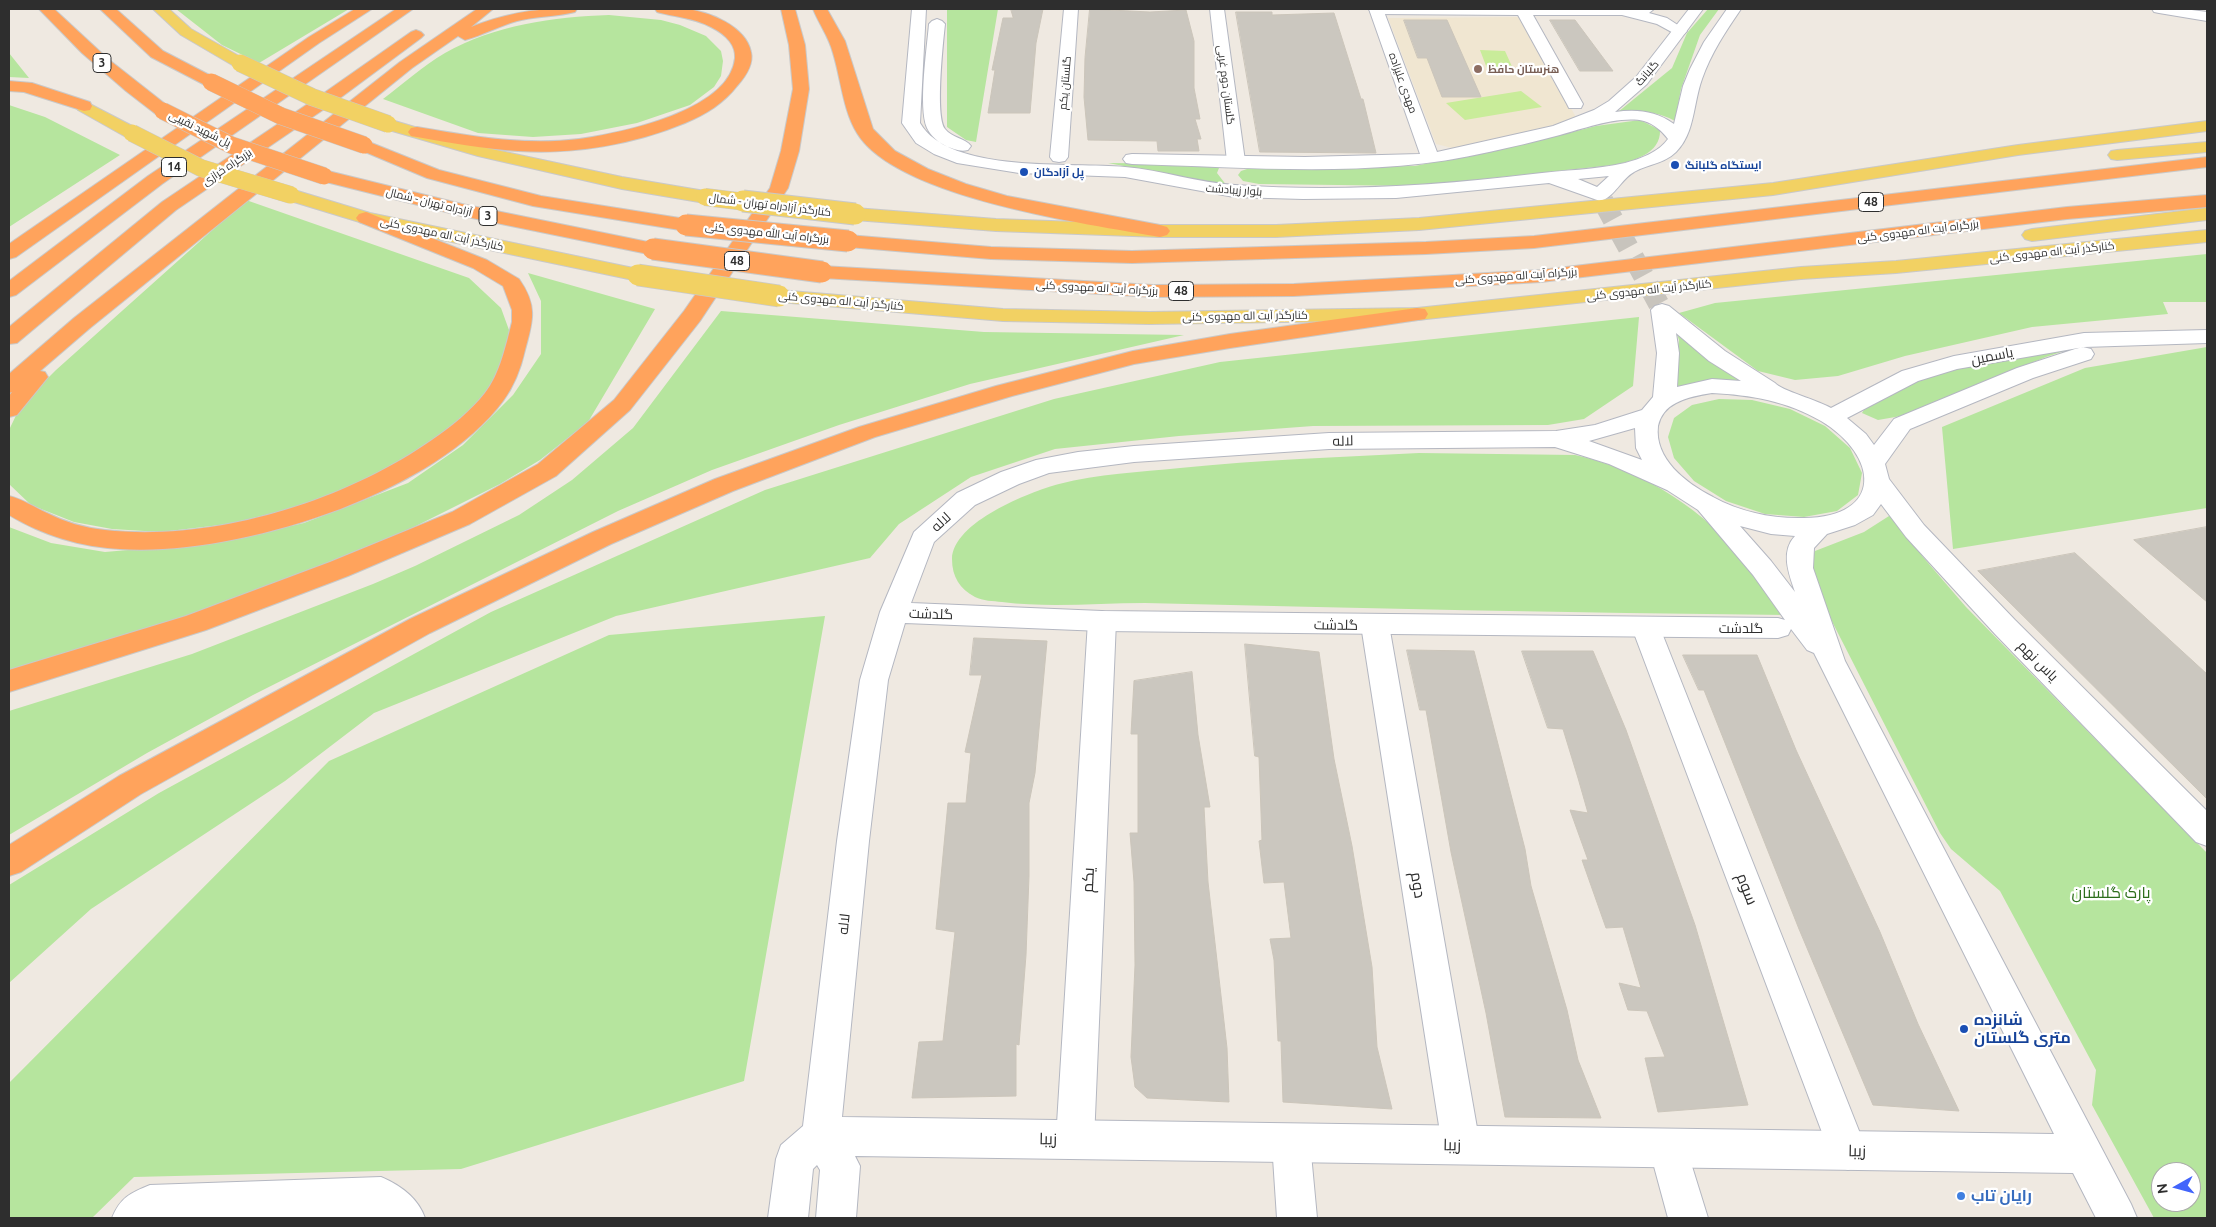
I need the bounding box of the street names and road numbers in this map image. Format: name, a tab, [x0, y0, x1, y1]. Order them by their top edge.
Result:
street label: گلستان دوم غربی	[1215, 45, 1237, 125]
street label: مهدی علیزاده	[1386, 51, 1420, 115]
road number: 3	[93, 54, 111, 72]
street label: گلستان یکم	[1056, 56, 1074, 110]
street label: گلبانگ	[1632, 58, 1662, 88]
street label: پل شهید نقیبی	[167, 108, 233, 150]
street label: بزرگراه خرازی	[200, 146, 254, 188]
road number: 14	[162, 158, 186, 176]
street label: بلوار زیبادشت	[1205, 181, 1263, 199]
street label: آزادراه تهران - شمال	[385, 185, 473, 219]
street label: کنارگذر آزادراه تهران - شمال	[708, 191, 832, 219]
road number: 48	[1858, 192, 1884, 212]
road number: 3	[479, 207, 497, 226]
street label: کنارگذر آیت اله مهدوی کنی	[379, 214, 505, 254]
street label: بزرگراه آیت اله مهدوی کنی	[1856, 217, 1980, 245]
street label: بزرگراه آیت الله مهدوی کنی	[704, 220, 830, 246]
street label: کنارگذر آیت اله مهدوی کنی	[1989, 239, 2115, 265]
road number: 48	[724, 252, 750, 270]
street label: بزرگراه آیت اله مهدوی کنی	[1454, 265, 1578, 287]
street label: کنارگذر آیت اله مهدوی کنی	[1586, 277, 1712, 303]
street label: بزرگراه آیت اله مهدوی کنی	[1036, 278, 1158, 298]
road number: 48	[1168, 282, 1194, 300]
street label: کنارگذر آیت اله مهدوی کنی	[778, 289, 904, 313]
street label: کنارگذر آیت اله مهدوی کنی	[1182, 308, 1308, 324]
street label: یاسمین	[1969, 344, 2015, 368]
street label: لاله	[1332, 432, 1354, 450]
street label: لاله	[928, 509, 954, 535]
street label: گلدشت	[909, 605, 953, 623]
street label: گلدشت	[1314, 616, 1358, 634]
street label: گلدشت	[1719, 620, 1763, 636]
street label: یاس نهم	[2014, 637, 2062, 685]
street label: یکم	[1078, 867, 1098, 893]
street label: دوم	[1406, 870, 1430, 900]
street label: سوم	[1732, 870, 1762, 908]
street label: لاله	[835, 913, 853, 935]
street label: زیبا	[1039, 1129, 1057, 1149]
street label: زیبا	[1443, 1135, 1461, 1155]
street label: زیبا	[1848, 1141, 1866, 1161]

